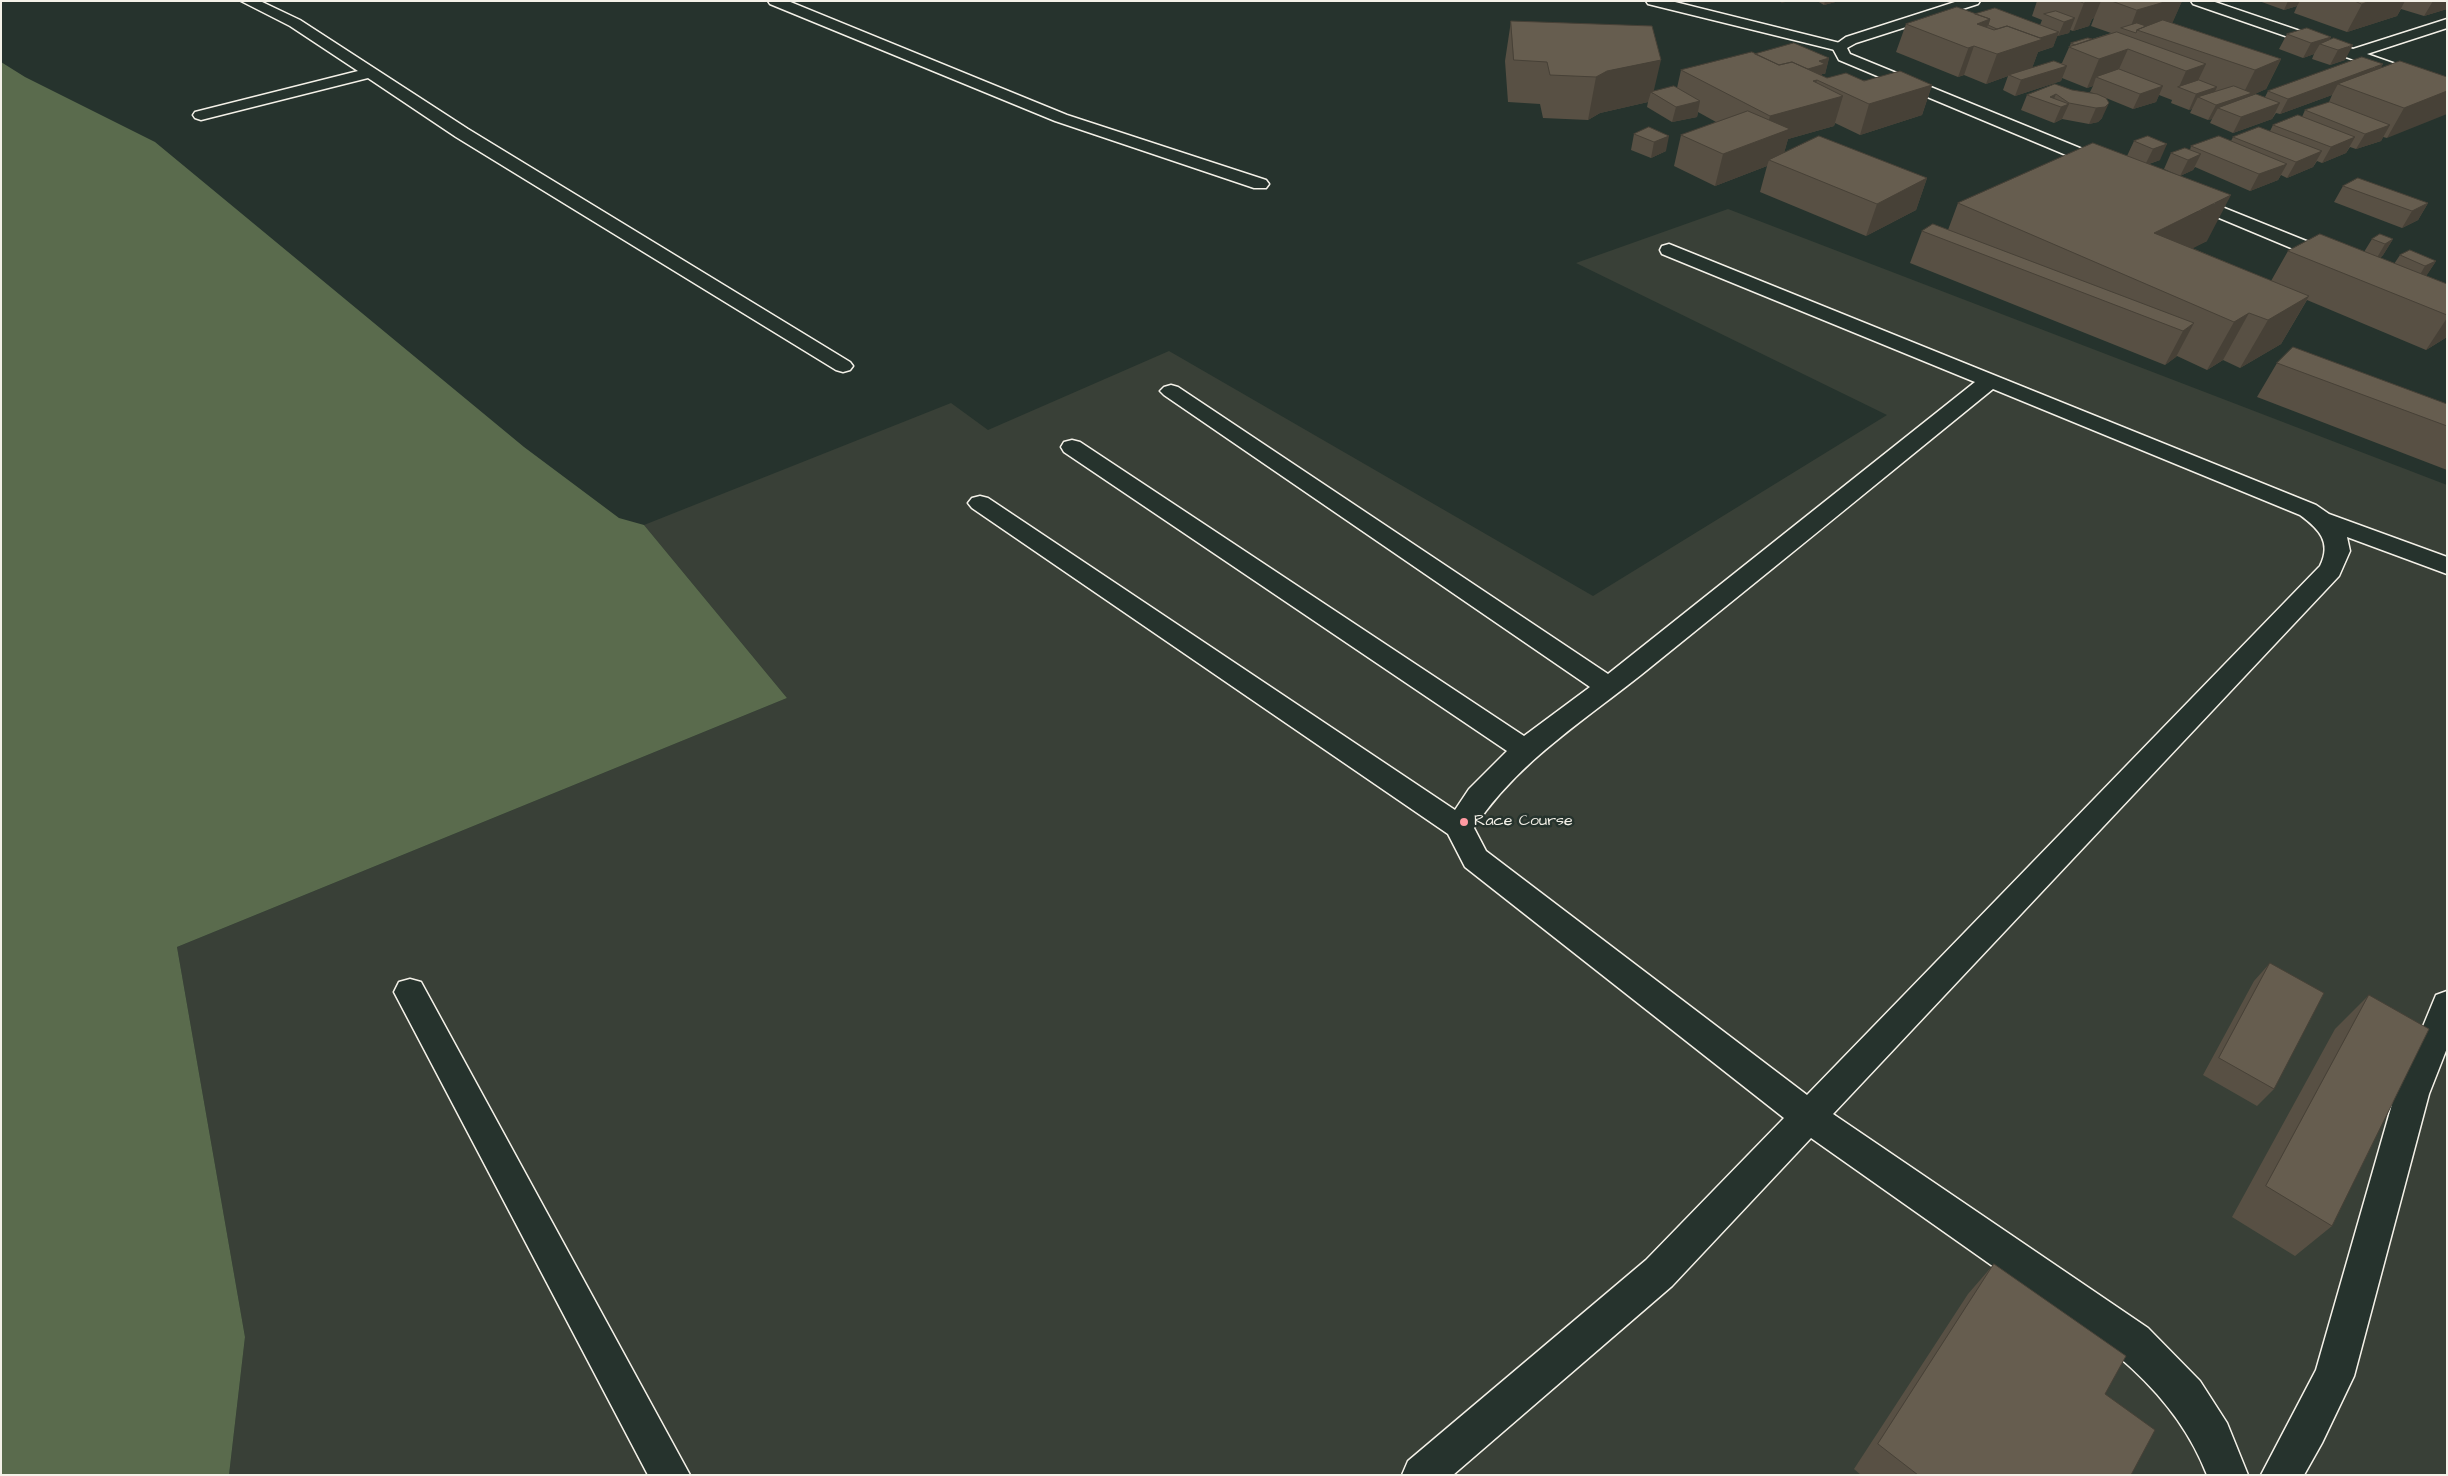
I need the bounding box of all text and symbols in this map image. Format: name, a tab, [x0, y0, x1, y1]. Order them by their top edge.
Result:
place label: Race Course	[1474, 812, 1573, 832]
marker: Race Course	[1458, 816, 1470, 828]

